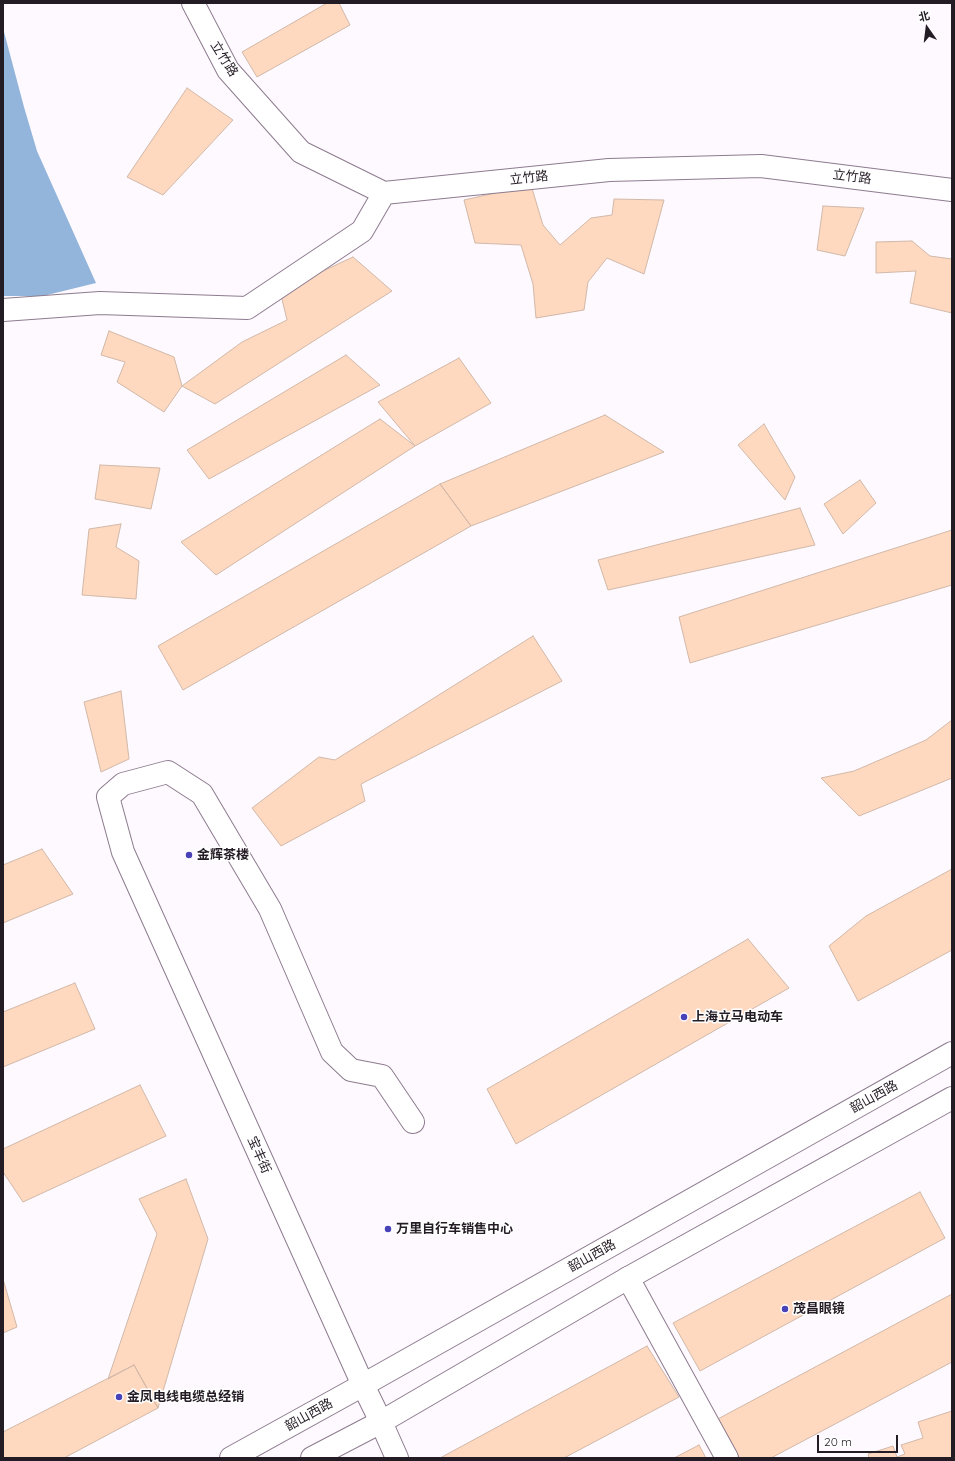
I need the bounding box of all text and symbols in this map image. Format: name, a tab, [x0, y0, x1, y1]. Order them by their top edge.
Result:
north arrow	[907, 8, 947, 48]
text: 北	[917, 8, 931, 24]
street label: 立竹路	[207, 38, 241, 80]
street label: 立竹路	[832, 167, 872, 187]
street label: 立竹路	[509, 168, 549, 188]
place label: 金辉茶楼	[197, 847, 249, 863]
marker: 金辉茶楼	[184, 850, 194, 860]
place label: 上海立马电动车	[692, 1009, 783, 1025]
marker: 上海立马电动车	[679, 1012, 689, 1022]
street label: 韶山西路	[847, 1078, 901, 1116]
street label: 宝丰街	[244, 1134, 274, 1176]
place label: 万里自行车销售中心	[396, 1221, 513, 1237]
marker: 万里自行车销售中心	[383, 1224, 393, 1234]
street label: 韶山西路	[565, 1237, 619, 1275]
place label: 茂昌眼镜	[793, 1301, 845, 1317]
marker: 茂昌眼镜	[780, 1304, 790, 1314]
place label: 金凤电线电缆总经销	[127, 1389, 244, 1405]
marker: 金凤电线电缆总经销	[114, 1392, 124, 1402]
street label: 韶山西路	[282, 1396, 336, 1434]
scale bar	[819, 1427, 900, 1453]
text: 20 m	[824, 1434, 852, 1449]

